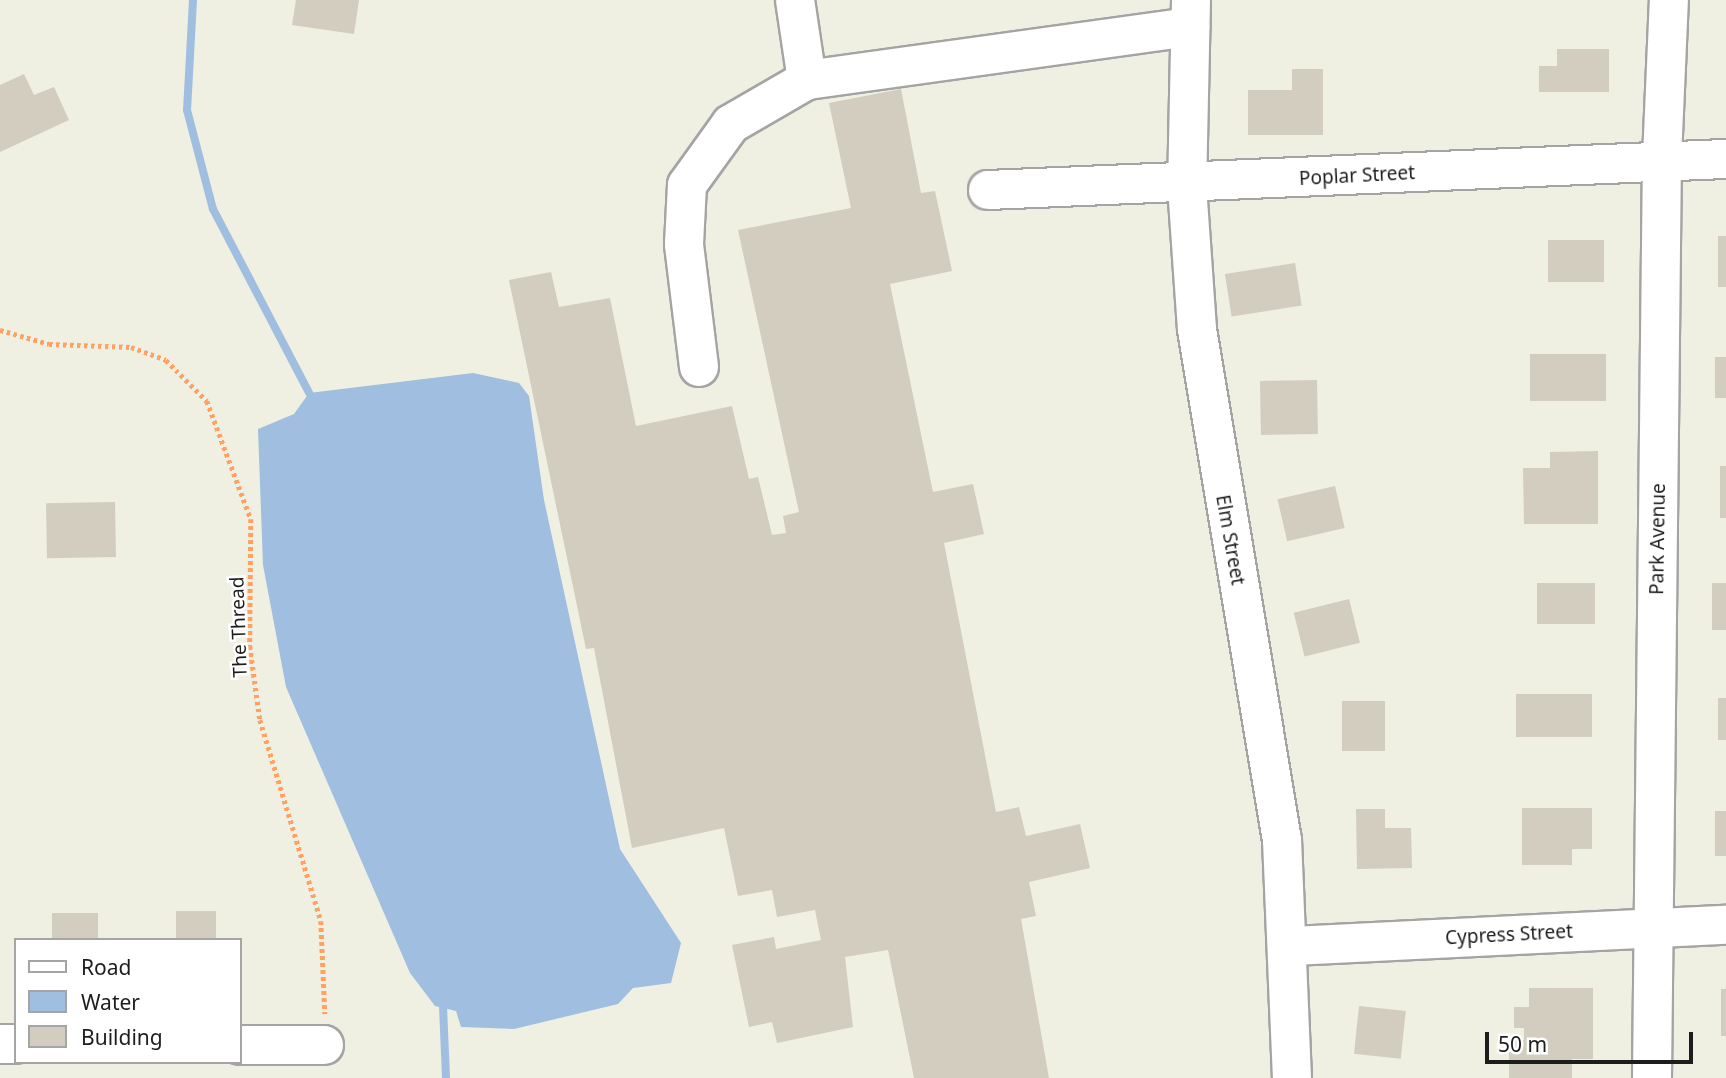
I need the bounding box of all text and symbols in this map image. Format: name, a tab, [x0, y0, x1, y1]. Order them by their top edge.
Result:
street label: Poplar Street	[1298, 162, 1416, 190]
street label: Park Avenue	[1646, 483, 1670, 595]
street label: Elm Street	[1211, 493, 1249, 587]
street label: The Thread	[226, 576, 252, 678]
street label: Cypress Street	[1445, 920, 1573, 950]
legend	[14, 938, 242, 1064]
text: Road	[81, 953, 131, 981]
text: Water	[81, 988, 140, 1016]
scale bar	[1488, 1018, 1696, 1062]
text: Building	[81, 1023, 163, 1051]
text: 50 m	[1498, 1030, 1547, 1058]

